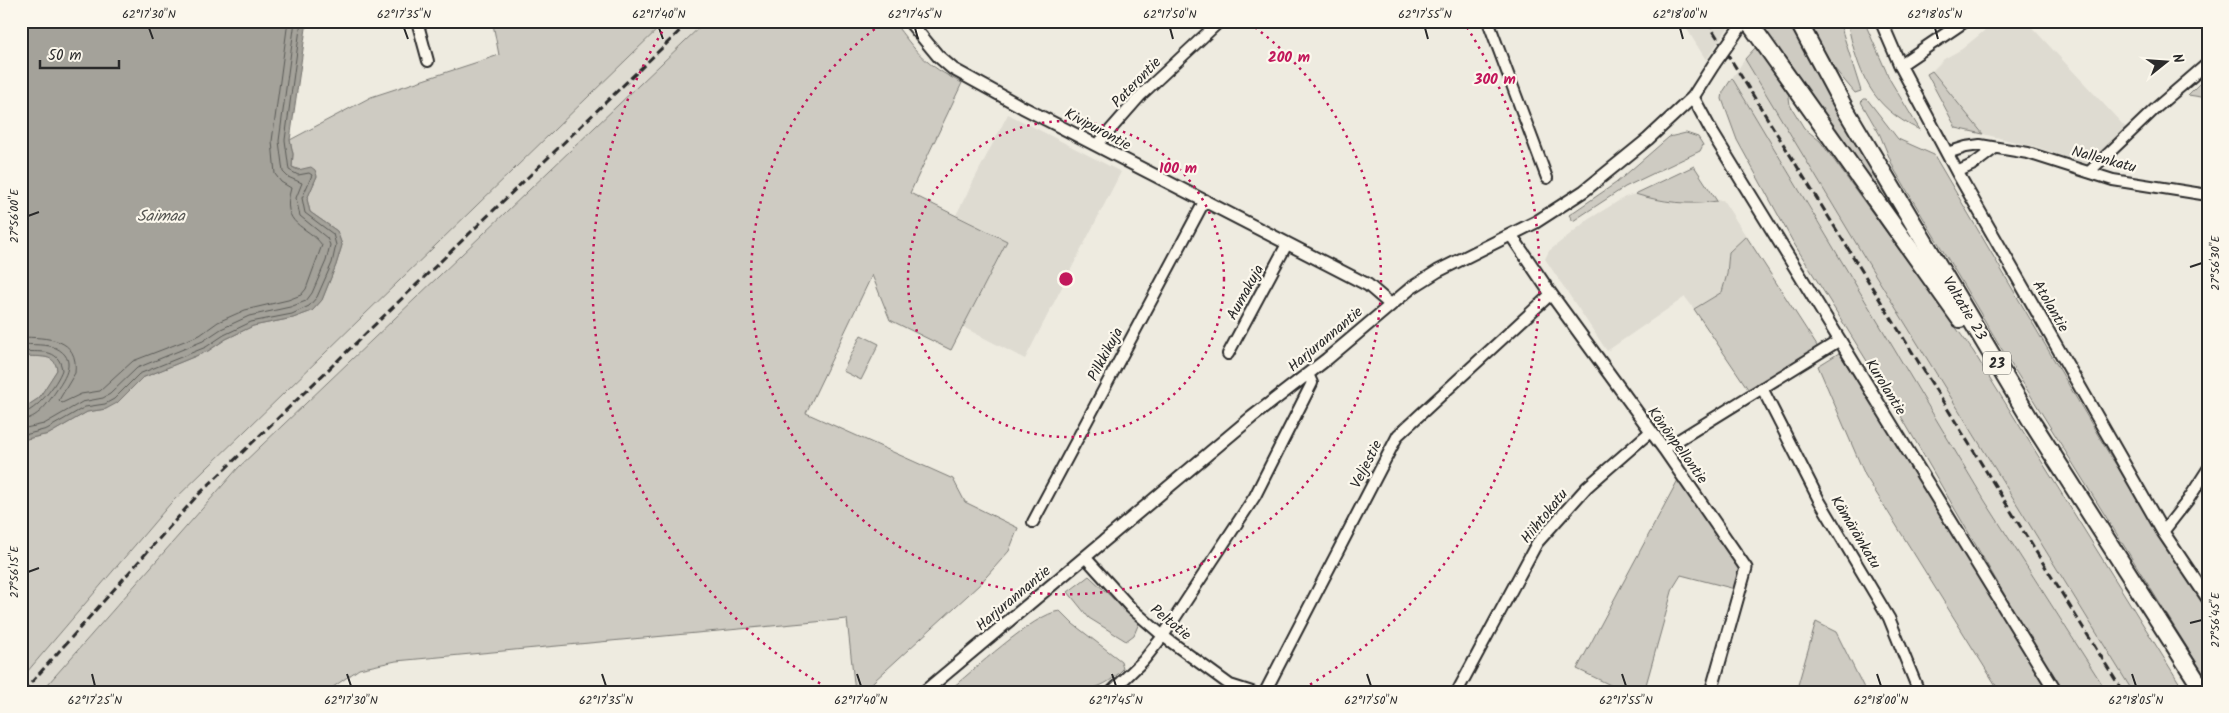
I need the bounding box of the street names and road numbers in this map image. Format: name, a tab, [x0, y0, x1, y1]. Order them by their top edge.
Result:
street label: Paterontie	[1106, 51, 1168, 114]
street label: Kivipurontie	[1060, 102, 1135, 158]
street label: Nallenkatu	[2069, 140, 2139, 180]
street label: Aumakuja	[1221, 260, 1271, 325]
street label: Valtatie 23	[1936, 272, 1993, 345]
street label: Atolantie	[2026, 276, 2075, 337]
street label: Harjurannantie	[1283, 301, 1369, 379]
street label: Pilkkikuja	[1082, 323, 1130, 386]
road number: 23	[1983, 352, 2011, 374]
street label: Kurolantie	[1858, 355, 1912, 421]
street label: Könönpellontie	[1641, 402, 1714, 489]
street label: Veljestie	[1345, 436, 1389, 493]
street label: Hiihtokatu	[1515, 484, 1575, 549]
street label: Kämäränkatu	[1824, 491, 1887, 574]
street label: Harjurannantie	[971, 560, 1057, 638]
street label: Peltotie	[1144, 599, 1196, 647]

